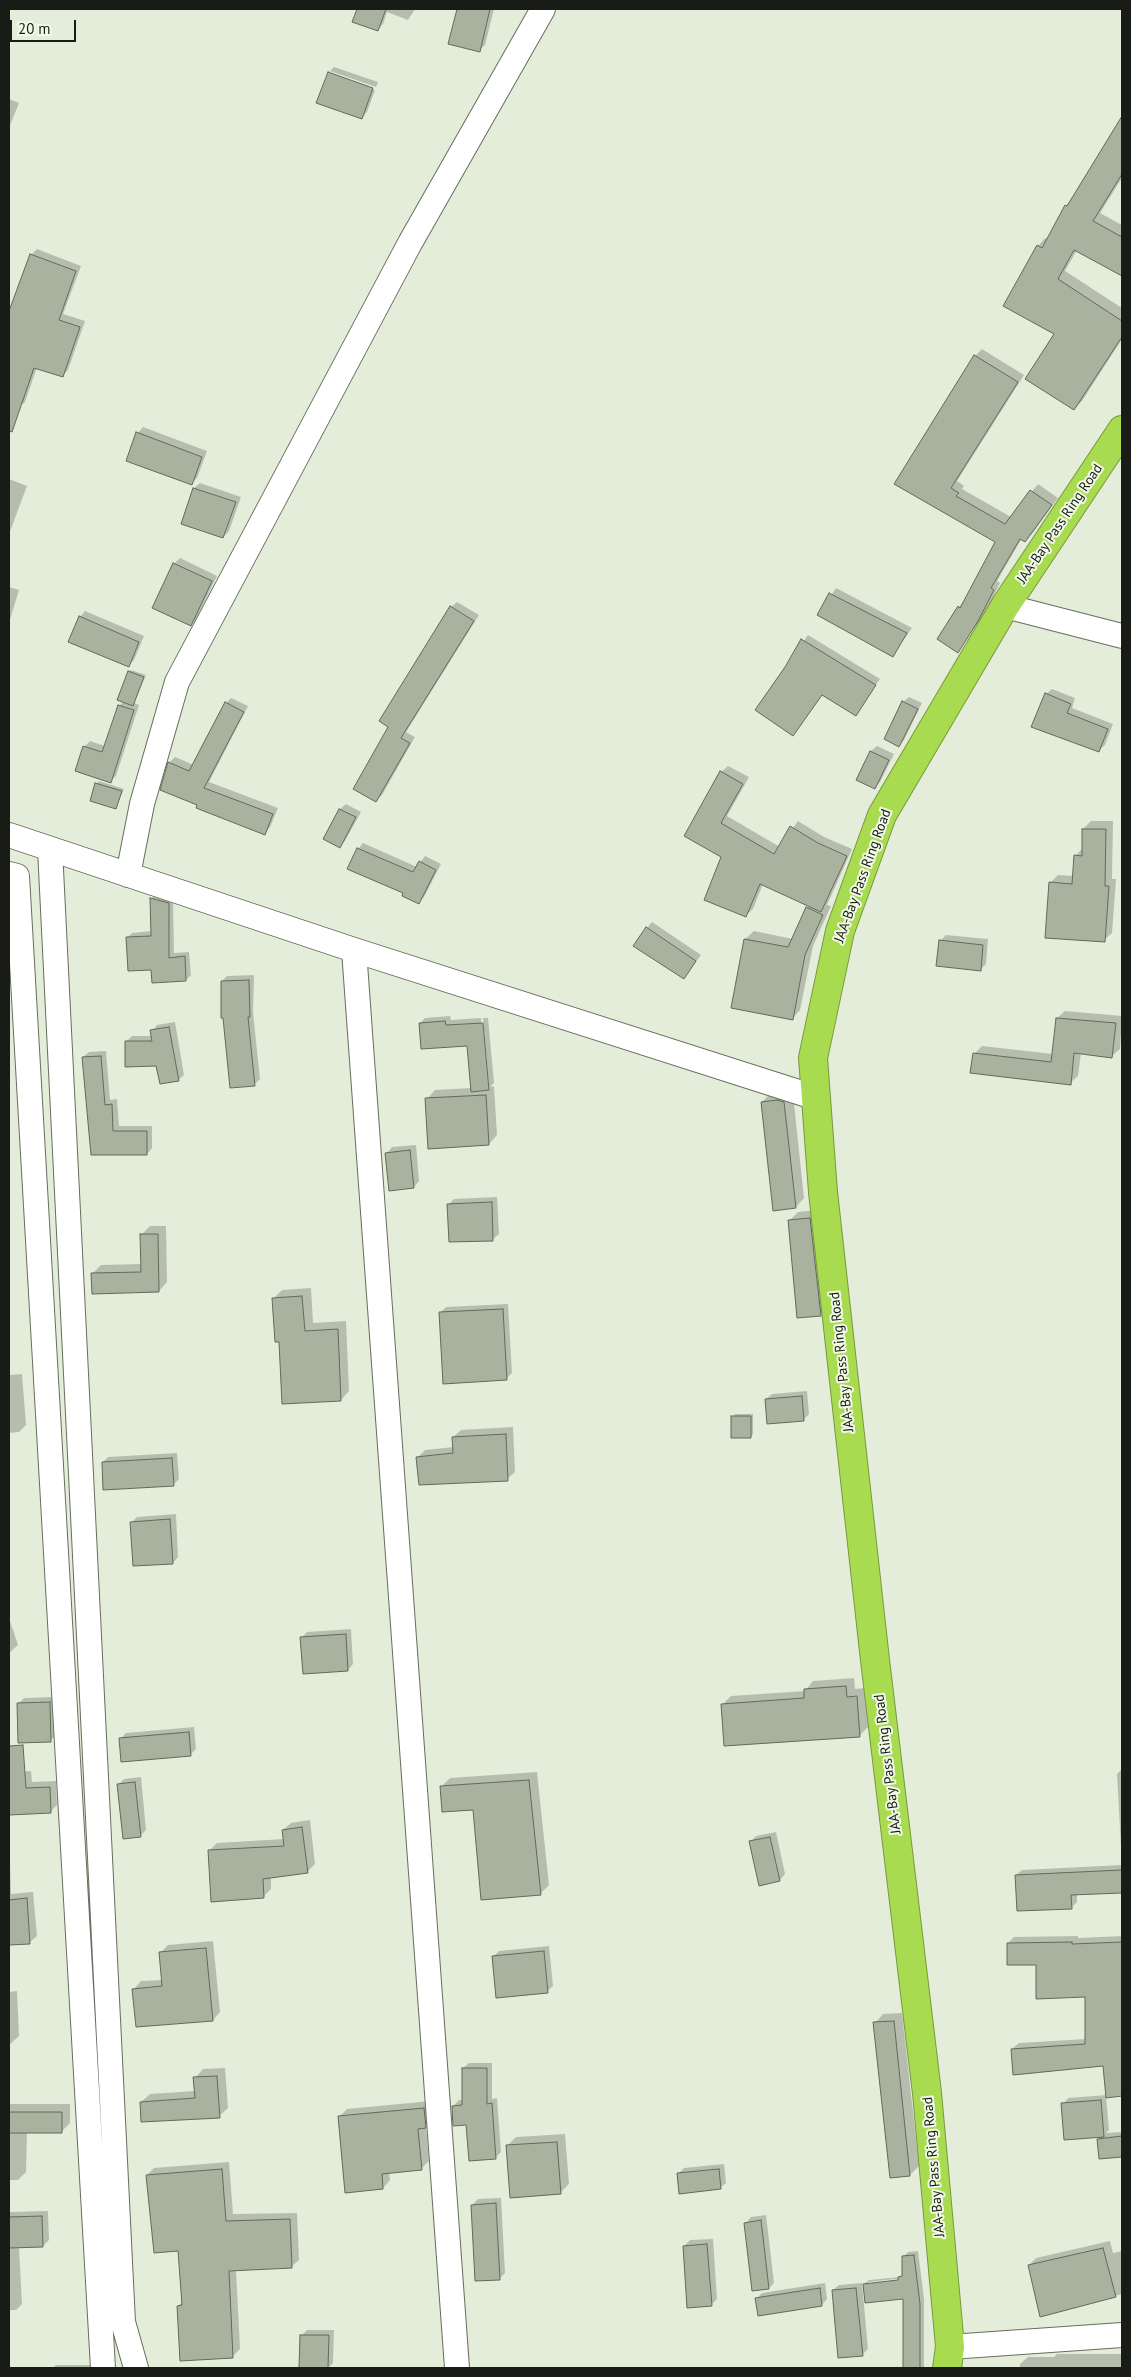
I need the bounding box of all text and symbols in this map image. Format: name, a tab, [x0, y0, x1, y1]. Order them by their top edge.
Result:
scale bar	[12, 10, 79, 42]
text: 20 m	[18, 19, 51, 38]
street label: JAA-Bay Pass Ring Road	[1014, 461, 1106, 587]
street label: JAA-Bay Pass Ring Road	[831, 807, 895, 945]
street label: JAA-Bay Pass Ring Road	[826, 1291, 858, 1433]
street label: JAA-Bay Pass Ring Road	[871, 1693, 905, 1835]
street label: JAA-Bay Pass Ring Road	[919, 2096, 949, 2238]

